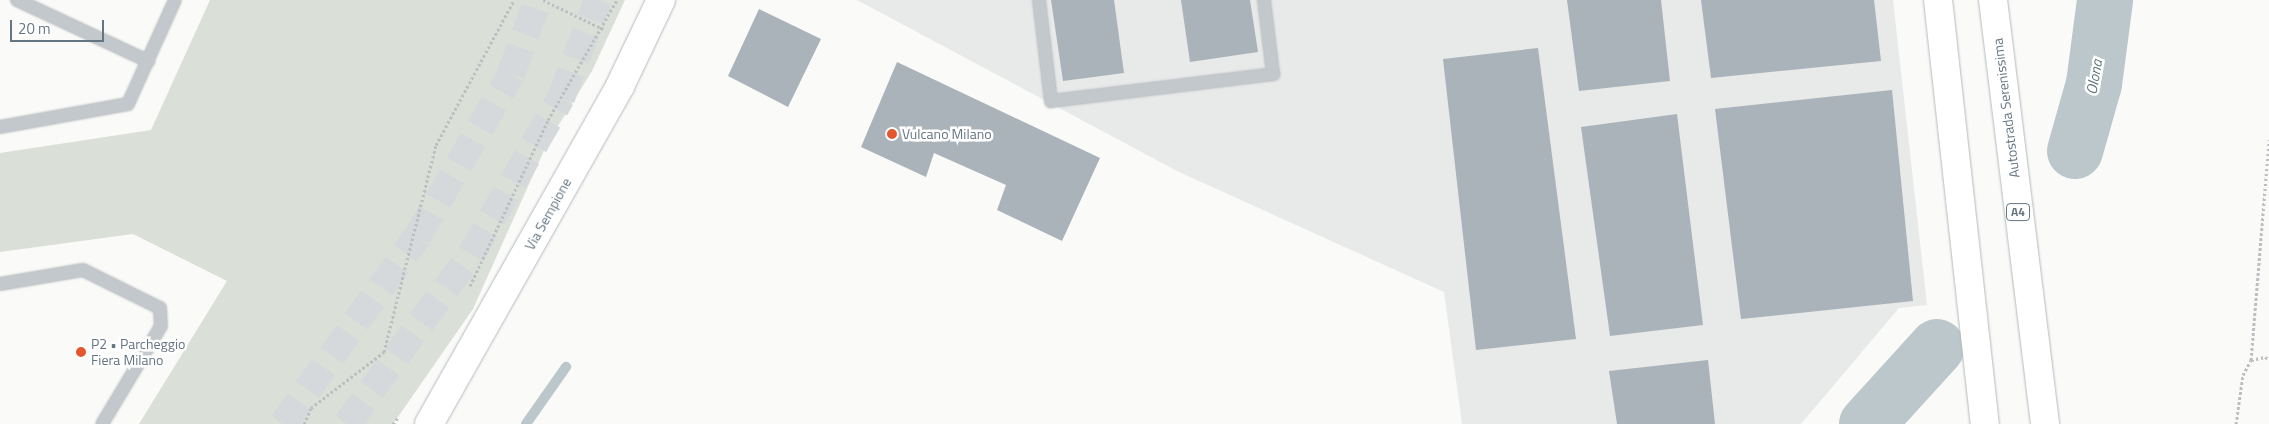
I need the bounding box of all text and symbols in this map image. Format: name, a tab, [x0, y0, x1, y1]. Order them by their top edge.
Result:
scale bar	[12, 10, 106, 42]
text: 20 m	[18, 17, 51, 40]
street label: Autostrada Serenissima	[1989, 37, 2023, 179]
water label: Olona	[2082, 58, 2106, 96]
place label: Vulcano Milano	[902, 126, 992, 142]
marker: Vulcano Milano	[886, 128, 898, 140]
street label: Via Sempione	[521, 175, 575, 253]
road number: A4	[2006, 202, 2030, 222]
place label: P2 • Parcheggio Fiera Milano	[91, 336, 185, 368]
marker: P2 • Parcheggio Fiera Milano	[75, 346, 87, 358]

